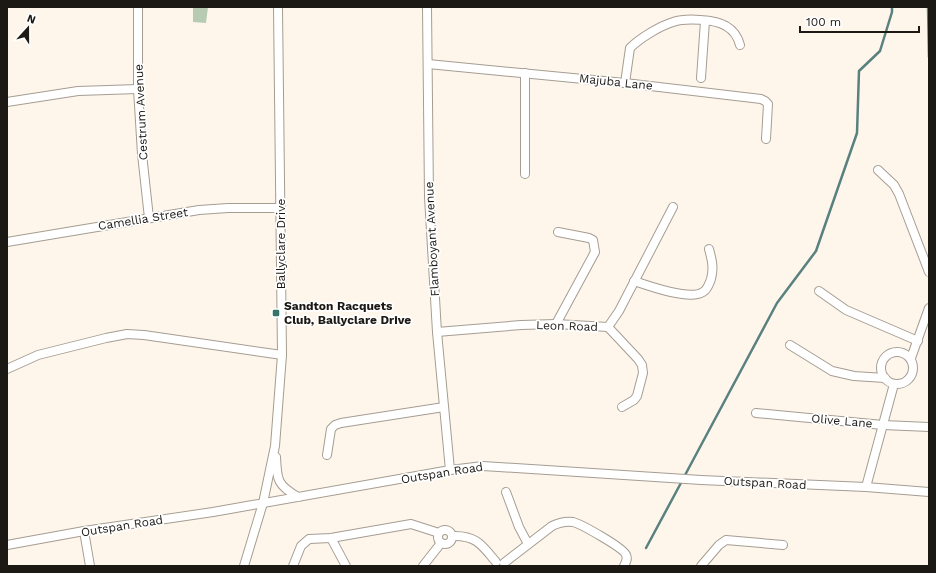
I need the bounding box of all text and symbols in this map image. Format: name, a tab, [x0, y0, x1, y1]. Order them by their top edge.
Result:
north arrow	[8, 8, 48, 48]
scale bar	[800, 8, 919, 34]
text: N	[25, 12, 38, 27]
text: 100 m	[806, 15, 841, 29]
street label: Cestrum Avenue	[131, 63, 151, 160]
street label: Majuba Lane	[578, 71, 654, 93]
street label: Flamboyant Avenue	[422, 181, 442, 297]
street label: Ballyclare Drive	[274, 199, 288, 289]
street label: Camellia Street	[97, 205, 189, 233]
place label: Sandton Racquets Club, Ballyclare Drive	[284, 299, 411, 327]
marker: Sandton Racquets Club, Ballyclare Drive	[271, 308, 281, 318]
street label: Leon Road	[536, 318, 598, 334]
street label: Olive Lane	[811, 411, 873, 431]
street label: Outspan Road	[400, 460, 484, 486]
street label: Outspan Road	[723, 474, 807, 492]
street label: Outspan Road	[80, 513, 164, 539]

